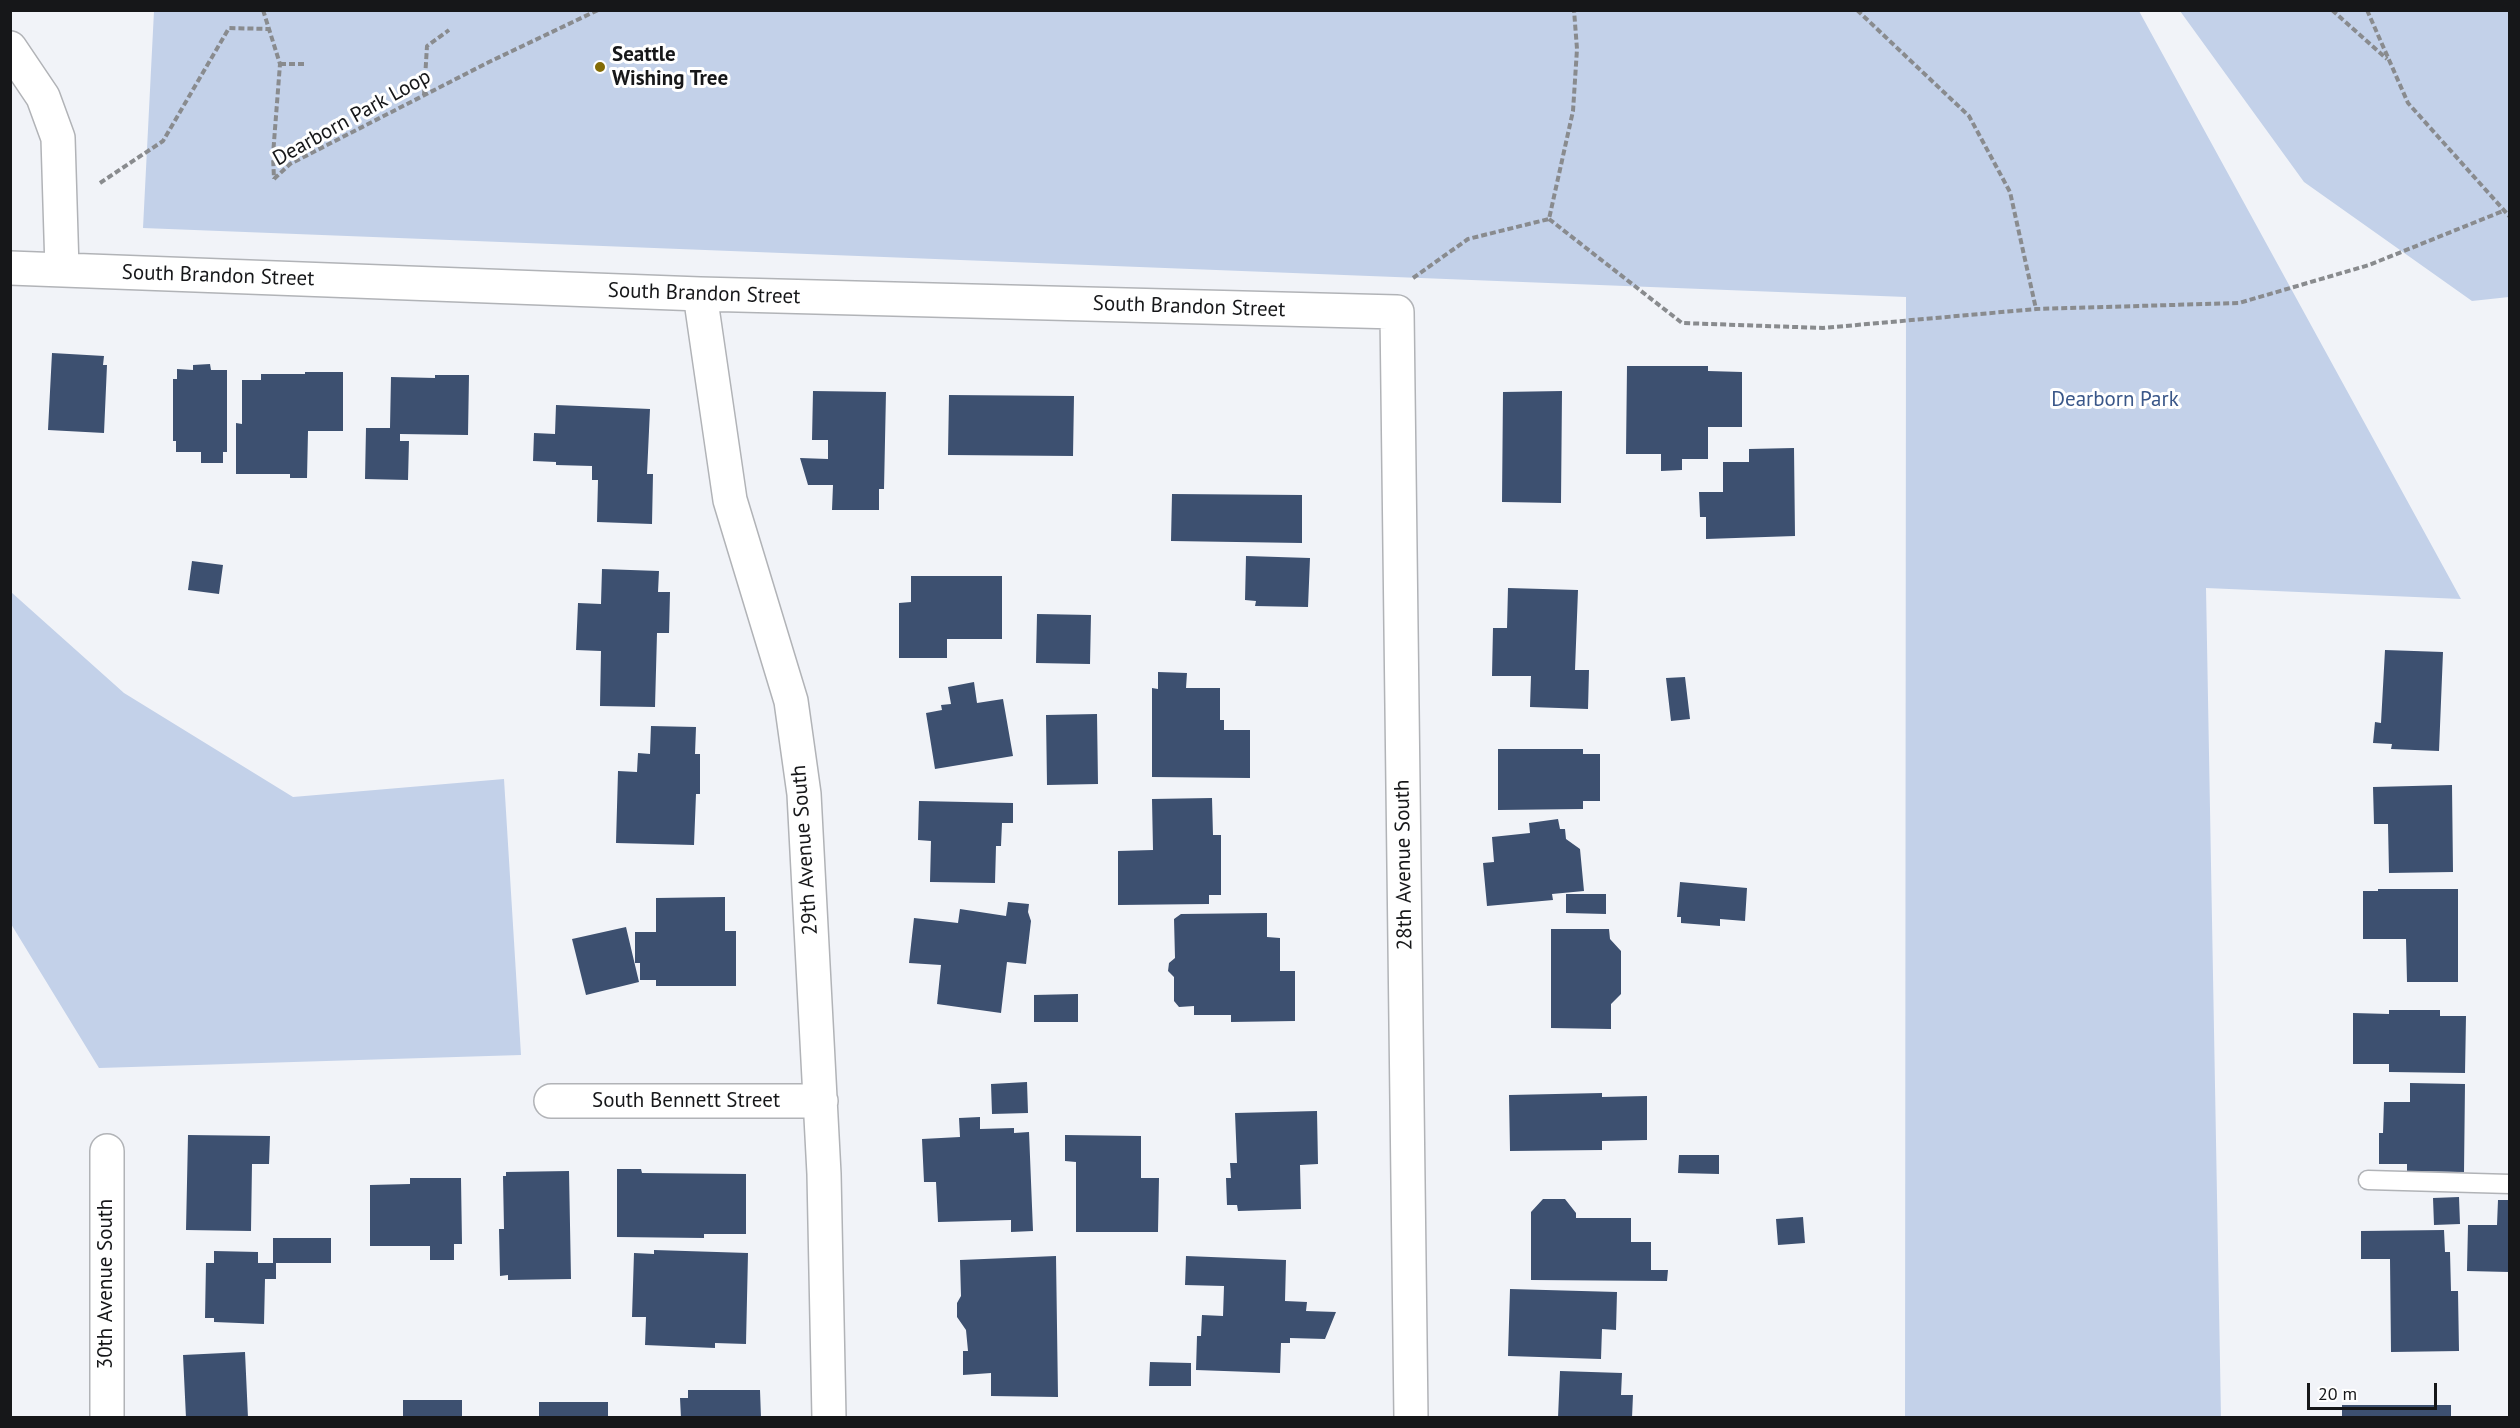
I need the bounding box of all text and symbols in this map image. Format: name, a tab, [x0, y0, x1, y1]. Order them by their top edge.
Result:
place label: Seattle Wishing Tree	[612, 42, 728, 92]
marker: Seattle Wishing Tree	[593, 60, 607, 74]
street label: Dearborn Park Loop	[269, 64, 435, 172]
street label: South Brandon Street	[121, 260, 315, 292]
street label: South Brandon Street	[607, 278, 801, 310]
street label: South Brandon Street	[1092, 291, 1286, 323]
park label: Dearborn Park	[2051, 387, 2179, 413]
street label: 29th Avenue South	[786, 764, 824, 936]
street label: 28th Avenue South	[1390, 779, 1418, 951]
street label: South Bennett Street	[592, 1088, 780, 1114]
street label: 30th Avenue South	[93, 1199, 119, 1369]
scale bar	[2310, 1371, 2440, 1409]
text: 20 m	[2318, 1382, 2357, 1405]

